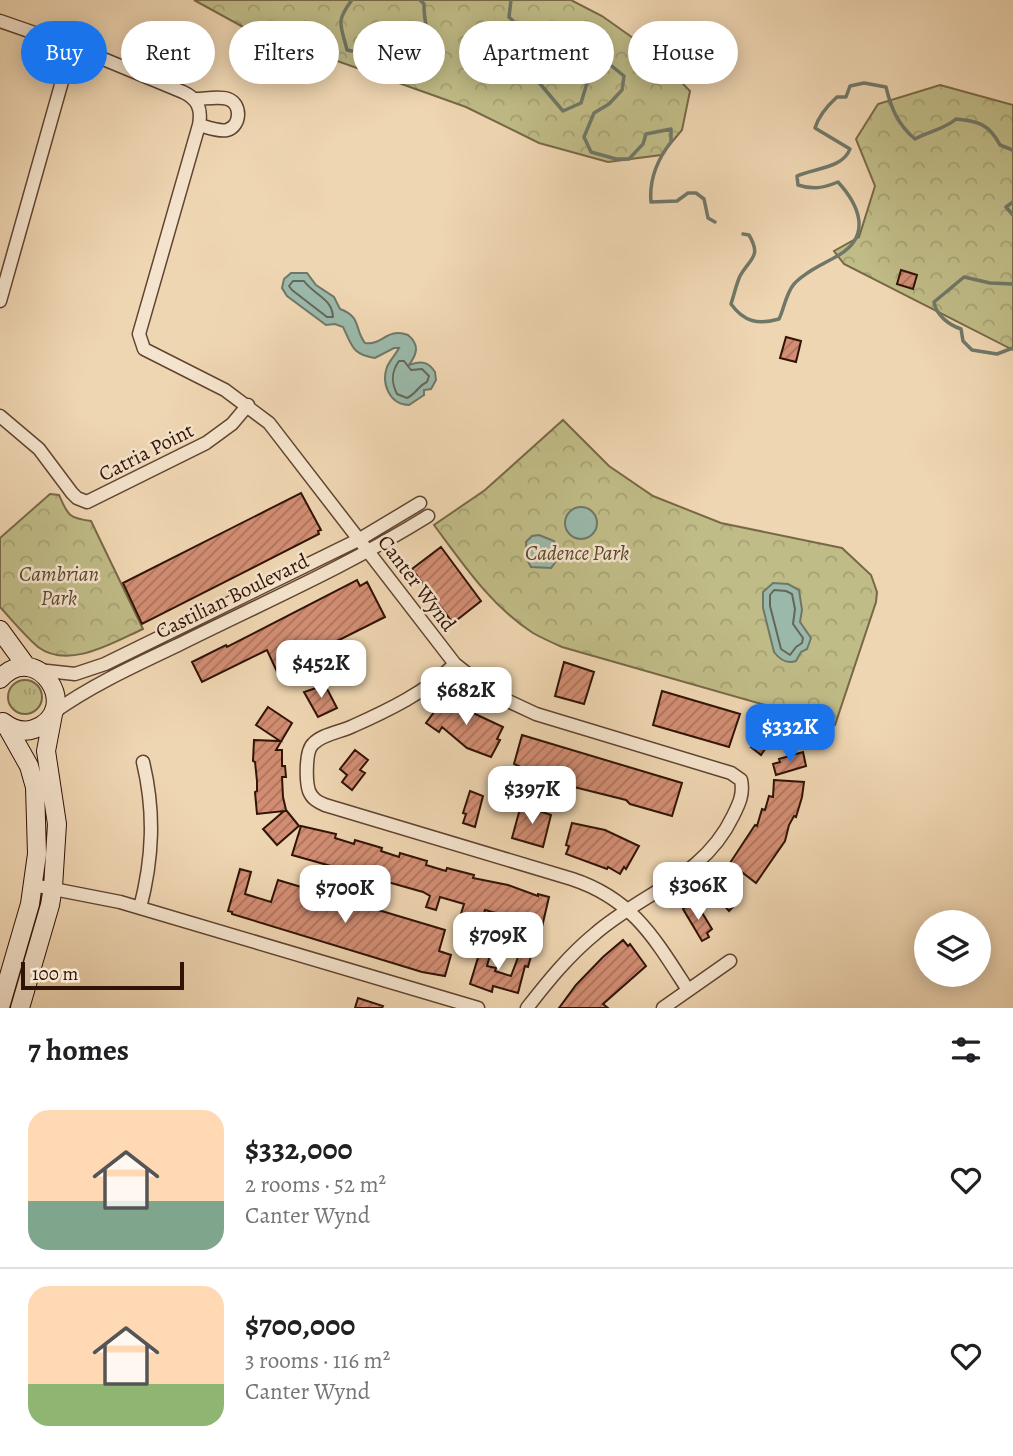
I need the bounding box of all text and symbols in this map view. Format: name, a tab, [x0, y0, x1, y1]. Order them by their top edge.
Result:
chip: Buy	[21, 21, 107, 84]
chip: Rent	[121, 21, 215, 84]
chip: Filters	[229, 21, 339, 84]
chip: New	[353, 21, 445, 84]
chip: Apartment	[459, 21, 614, 84]
chip: House	[628, 21, 738, 84]
street label: Catria Point	[94, 416, 198, 488]
street label: Canter Wynd	[371, 529, 463, 638]
park label: Cadence Park	[525, 539, 629, 567]
street label: Castilian Boulevard	[151, 546, 314, 645]
park label: Cambrian Park	[19, 560, 99, 612]
pin: $452K	[272, 640, 370, 700]
text: $452K	[292, 647, 350, 678]
pin: $682K	[417, 668, 515, 727]
text: $682K	[437, 674, 495, 705]
pin: $332K	[741, 704, 839, 764]
text: $332K	[762, 711, 818, 742]
pin: $397K	[483, 766, 581, 826]
text: $397K	[504, 773, 560, 804]
pin: $306K	[649, 862, 747, 922]
pin: $700K	[296, 866, 394, 925]
text: $306K	[669, 869, 727, 900]
text: $700K	[316, 872, 374, 903]
map controls	[914, 910, 991, 987]
button: layers	[914, 910, 991, 987]
pin: $709K	[449, 912, 547, 972]
text: $709K	[469, 919, 527, 950]
scale bar	[21, 959, 184, 991]
text: 100 m	[32, 961, 78, 987]
text: 7 homes	[28, 1030, 129, 1070]
icon: filters	[947, 1031, 985, 1069]
text: $332,000	[245, 1129, 353, 1169]
icon: home	[84, 1138, 168, 1222]
icon: heart	[947, 1161, 985, 1199]
text: 2 rooms · 52 m²	[245, 1169, 386, 1200]
text: Canter Wynd	[245, 1200, 370, 1231]
text: $700,000	[245, 1305, 355, 1345]
icon: home	[84, 1314, 168, 1398]
icon: heart	[947, 1337, 985, 1375]
text: 3 rooms · 116 m²	[245, 1345, 390, 1376]
text: Canter Wynd	[245, 1376, 370, 1407]

